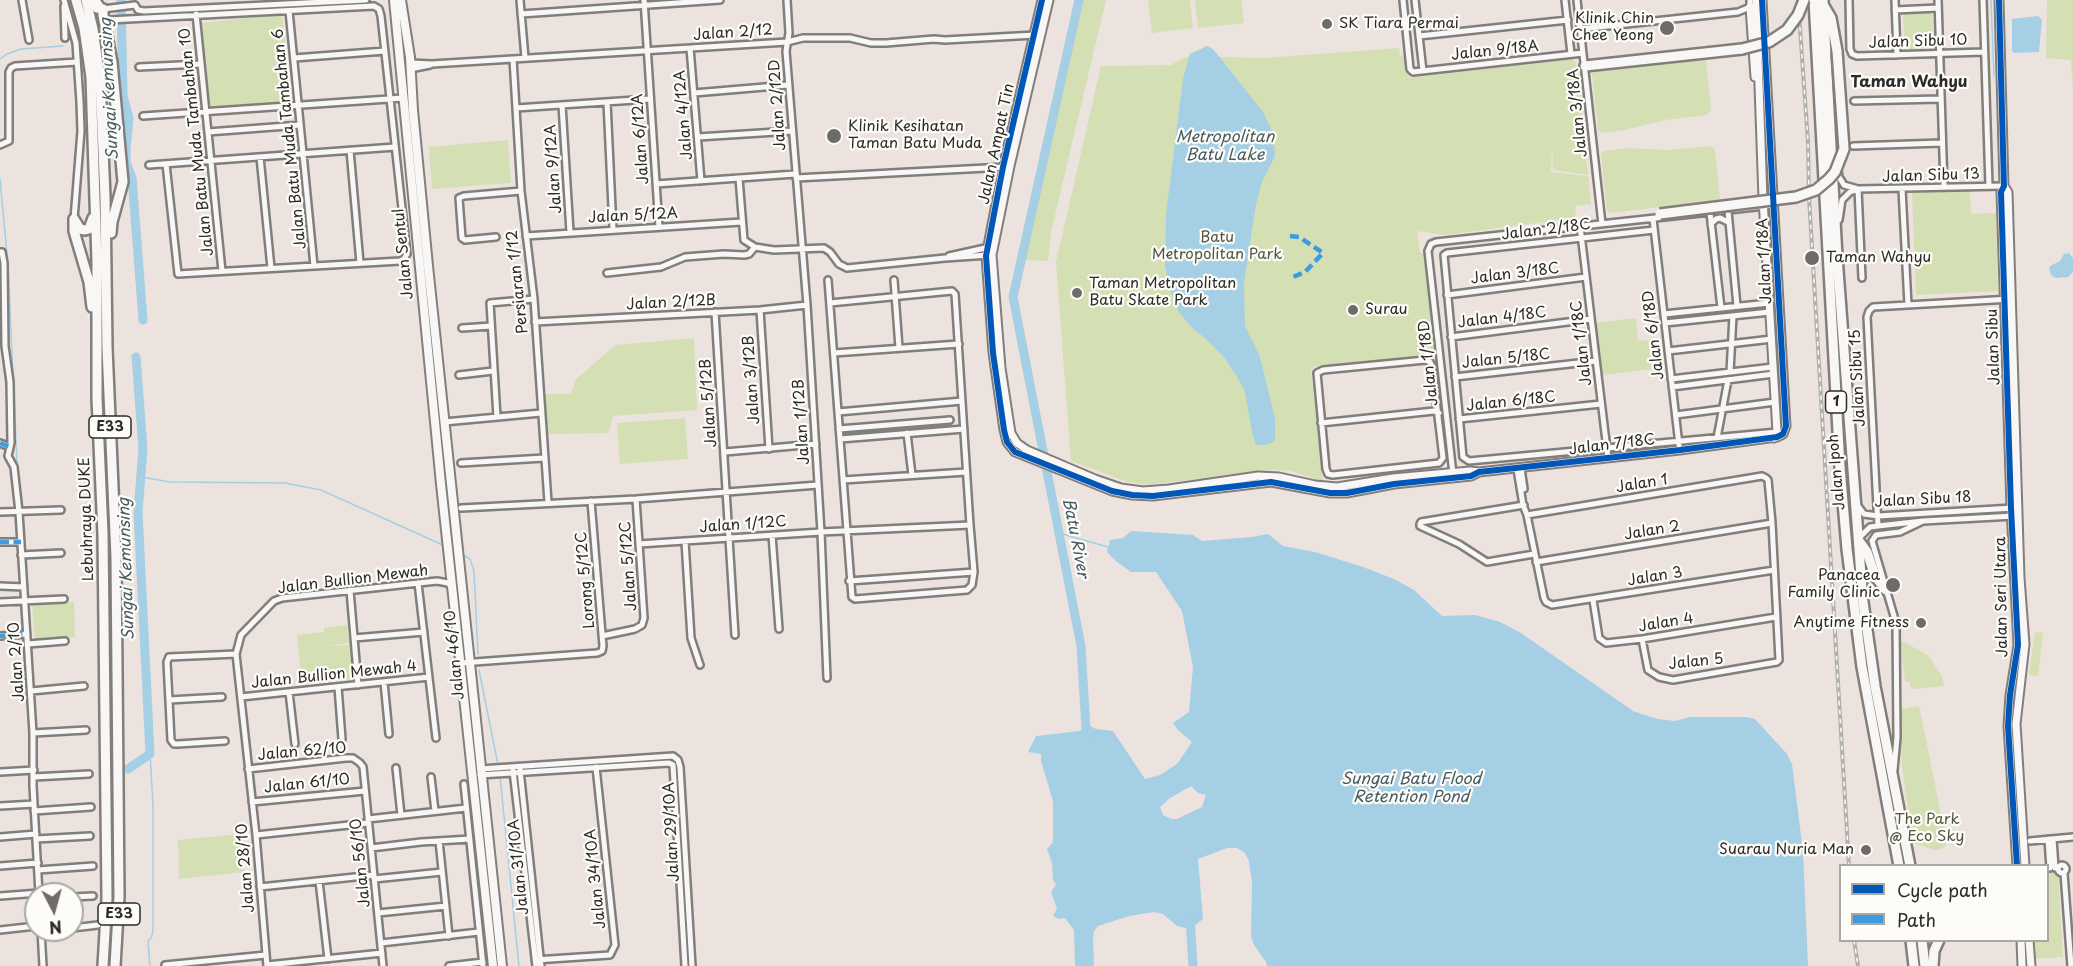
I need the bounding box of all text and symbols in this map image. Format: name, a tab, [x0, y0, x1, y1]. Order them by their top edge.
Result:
place label: Klinik Chin Chee Yeong	[1572, 10, 1654, 45]
place label: SK Tiara Permai	[1339, 15, 1459, 33]
water label: Sungai Kemunsing	[97, 17, 123, 161]
marker: SK Tiara Permai	[1320, 17, 1334, 31]
marker: Klinik Chin Chee Yeong	[1658, 19, 1676, 37]
street label: Jalan 2/12	[693, 21, 773, 45]
street label: Jalan Batu Muda Tambahan 10	[176, 27, 218, 257]
street label: Jalan Batu Muda Tambahan 6	[269, 28, 311, 250]
street label: Jalan Sibu 10	[1868, 31, 1968, 53]
street label: Jalan 9/18A	[1450, 37, 1540, 65]
street label: Jalan 2/12D	[766, 59, 790, 151]
street label: Jalan 3/18A	[1564, 68, 1592, 158]
street label: Jalan 4/12A	[671, 69, 697, 161]
district label: Taman Wahyu	[1850, 73, 1968, 93]
street label: Jalan Ampat Tin	[975, 82, 1019, 206]
street label: Jalan 6/12A	[629, 93, 653, 185]
place label: Klinik Kesihatan Taman Batu Muda	[848, 118, 982, 153]
street label: Jalan 9/12A	[542, 124, 566, 214]
marker: Klinik Kesihatan Taman Batu Muda	[825, 127, 843, 145]
water label: Metropolitan Batu Lake	[1176, 128, 1274, 166]
street label: Jalan Sibu 13	[1882, 165, 1980, 187]
street label: Jalan 5/12A	[588, 205, 678, 227]
street label: Jalan Sentul	[390, 208, 418, 300]
street label: Jalan 2/18C	[1500, 216, 1592, 244]
street label: Jalan 1/18A	[1754, 218, 1776, 304]
street label: Persiaran 1/12	[504, 229, 532, 335]
park label: Batu Metropolitan Park	[1152, 229, 1282, 264]
marker: Taman Wahyu	[1803, 249, 1821, 267]
place label: Taman Wahyu	[1826, 249, 1931, 267]
street label: Jalan 3/18C	[1470, 260, 1560, 288]
place label: Taman Metropolitan Batu Skate Park	[1089, 275, 1236, 310]
marker: Taman Metropolitan Batu Skate Park	[1070, 286, 1084, 300]
street label: Jalan 6/18D	[1640, 289, 1668, 381]
street label: Jalan 2/12B	[626, 292, 716, 314]
street label: Jalan 1/18C	[1568, 299, 1596, 387]
place label: Surau	[1365, 301, 1408, 319]
marker: Surau	[1346, 303, 1360, 317]
street label: Jalan 4/18C	[1457, 304, 1547, 332]
street label: Jalan Sibu	[1984, 309, 2004, 385]
street label: Jalan 1/18D	[1416, 319, 1442, 407]
street label: Jalan Sibu 15	[1846, 329, 1870, 427]
street label: Jalan 3/12B	[740, 335, 764, 425]
street label: Jalan 5/18C	[1461, 345, 1551, 373]
street label: Jalan 5/12B	[697, 358, 721, 448]
street label: Jalan 1/12B	[790, 379, 814, 465]
street label: Jalan 6/18C	[1465, 388, 1557, 416]
road number: 1	[1826, 391, 1846, 413]
road number: E33	[89, 416, 131, 438]
street label: Jalan 7/18C	[1568, 431, 1656, 459]
street label: Jalan Ipoh	[1825, 433, 1849, 511]
street label: Lebuhraya DUKE	[76, 457, 98, 581]
street label: Jalan 1	[1615, 471, 1669, 497]
street label: Jalan Sibu 18	[1874, 488, 1972, 512]
water label: Batu River	[1058, 496, 1092, 580]
water label: Sungai Kemunsing	[115, 498, 139, 640]
street label: Jalan 1/12C	[699, 513, 787, 537]
street label: Jalan 2	[1623, 518, 1681, 544]
street label: Jalan 5/12C	[617, 520, 641, 612]
street label: Lorong 5/12C	[573, 531, 599, 629]
street label: Jalan Seri Utara	[1992, 537, 2012, 657]
street label: Jalan Bullion Mewah	[277, 562, 429, 598]
street label: Jalan 3	[1626, 564, 1684, 590]
place label: Panacea Family Clinic	[1787, 567, 1880, 602]
marker: Panacea Family Clinic	[1884, 576, 1902, 594]
street label: Jalan 46/10	[441, 609, 469, 701]
street label: Jalan 4	[1637, 610, 1695, 636]
place label: Anytime Fitness	[1794, 614, 1909, 632]
marker: Anytime Fitness	[1914, 616, 1928, 630]
street label: Jalan 2/10	[5, 621, 29, 703]
street label: Jalan 5	[1668, 650, 1724, 674]
street label: Jalan Bullion Mewah 4	[250, 657, 418, 693]
street label: Jalan 62/10	[257, 739, 347, 765]
water label: Sungai Batu Flood Retention Pond	[1341, 770, 1481, 808]
street label: Jalan 61/10	[263, 771, 351, 797]
street label: Jalan 29/10A	[660, 782, 684, 882]
park label: The Park @ Eco Sky	[1890, 811, 1964, 846]
street label: Jalan 56/10	[347, 818, 375, 908]
street label: Jalan 31/10A	[505, 818, 533, 916]
street label: Jalan 28/10	[233, 823, 259, 913]
street label: Jalan 34/10A	[582, 828, 610, 930]
place label: Suarau Nuria Man	[1719, 841, 1854, 859]
marker: Suarau Nuria Man	[1859, 843, 1873, 857]
legend	[1839, 864, 2049, 942]
text: Cycle path	[1897, 876, 1988, 903]
north arrow	[24, 882, 84, 942]
road number: E33	[98, 903, 140, 925]
text: Path	[1897, 906, 1936, 933]
text: N	[48, 915, 63, 941]

